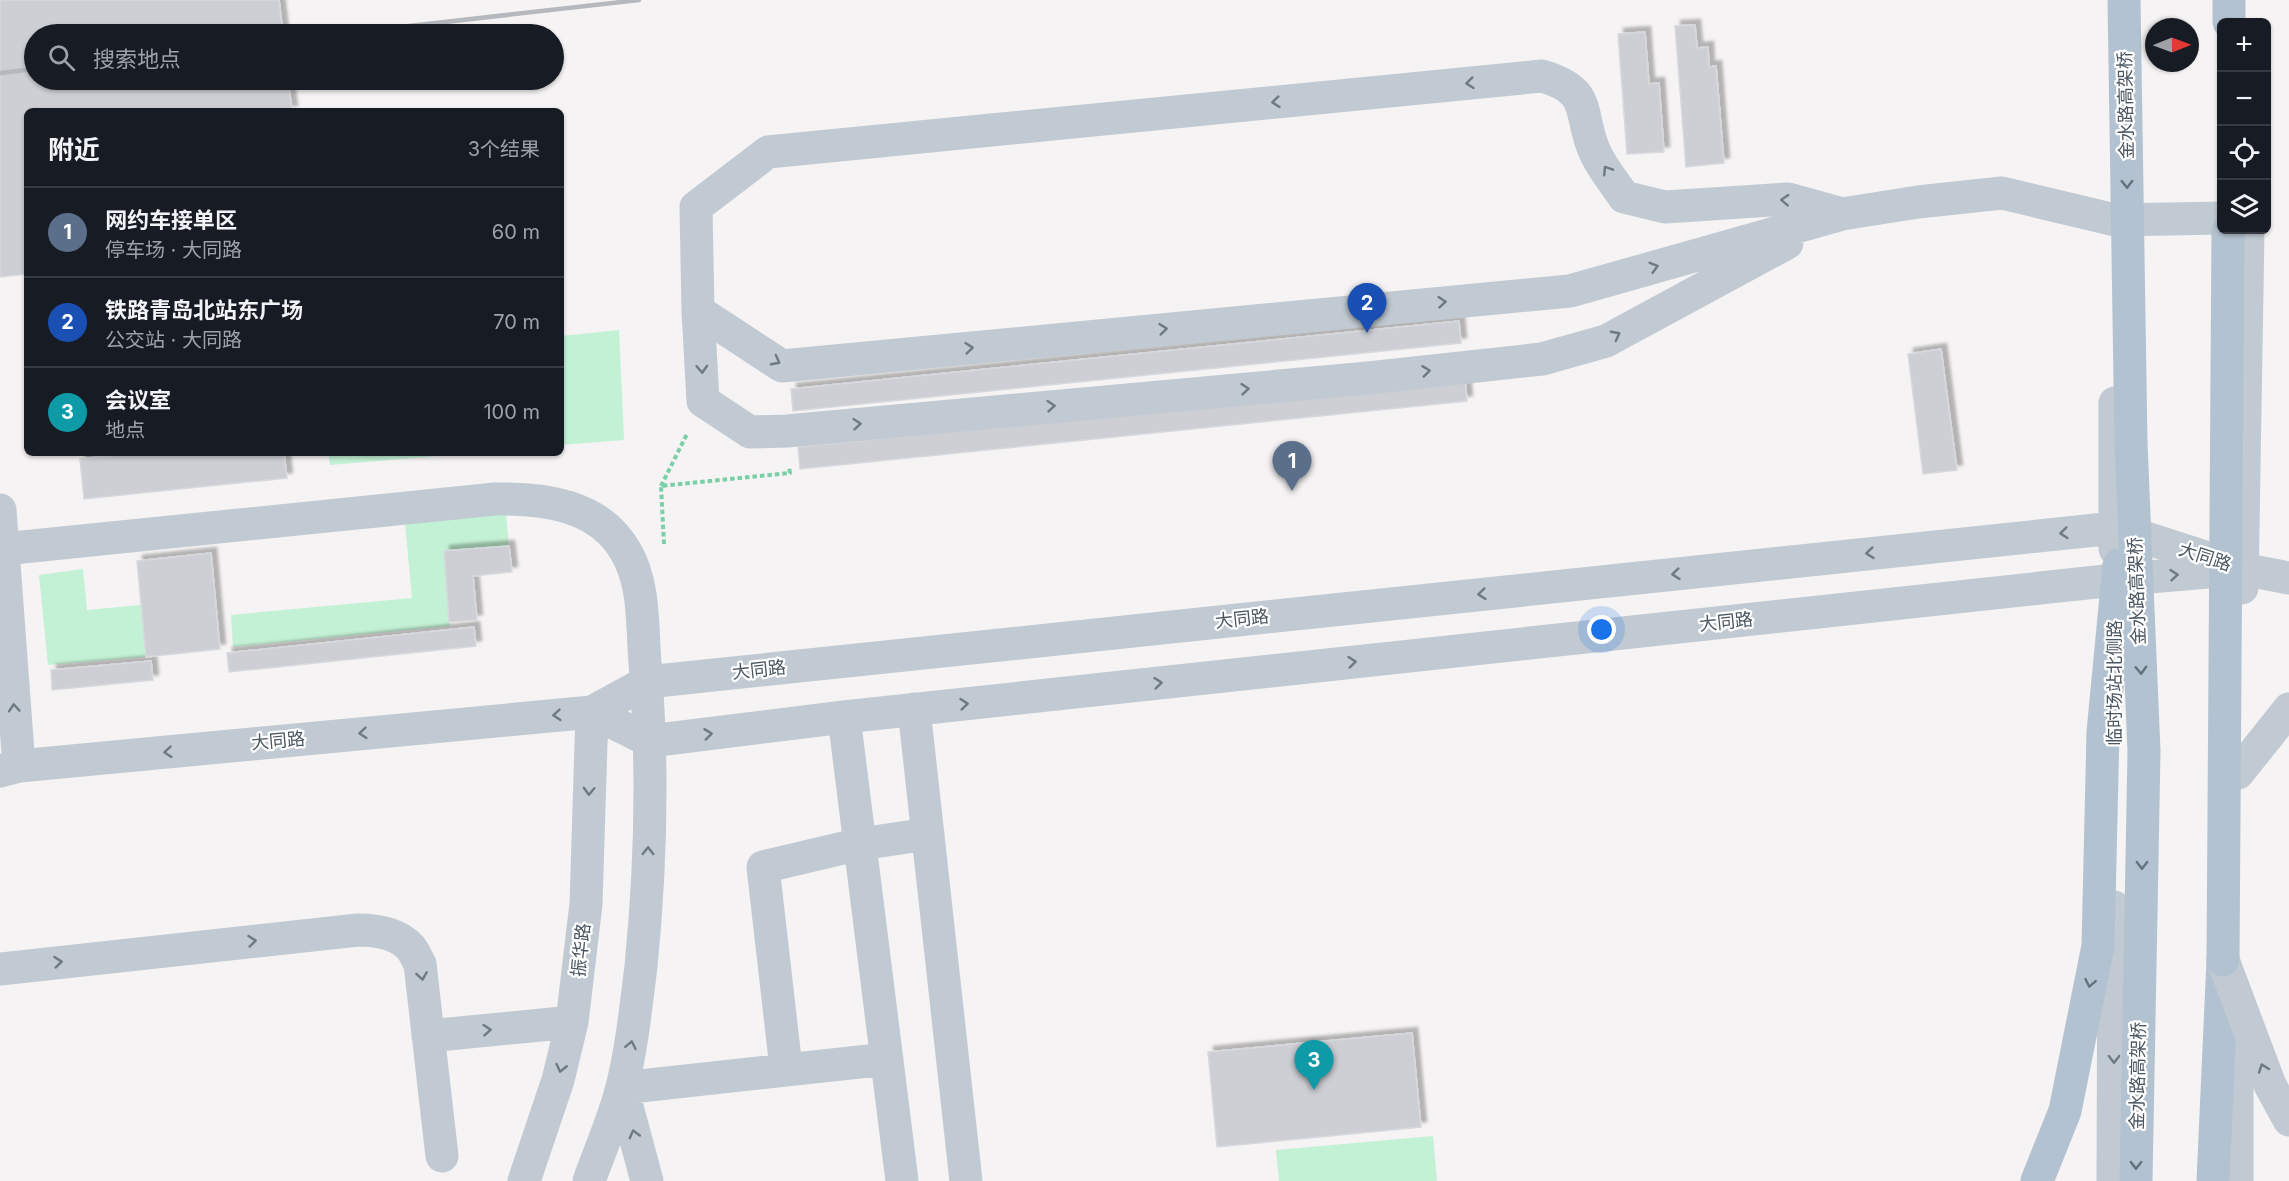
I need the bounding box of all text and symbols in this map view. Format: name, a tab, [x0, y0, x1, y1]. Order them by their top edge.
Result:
north arrow	[2145, 18, 2199, 72]
map controls	[2217, 18, 2271, 234]
button: +	[2217, 18, 2271, 72]
search box	[24, 24, 564, 90]
icon: search	[45, 41, 78, 74]
text: 搜索地点	[93, 46, 181, 72]
street label: 金水路高架桥	[2114, 51, 2137, 159]
button: −	[2217, 72, 2271, 126]
one-way arrow	[1465, 76, 1475, 89]
one-way arrow	[1271, 95, 1280, 108]
button: locate	[2217, 126, 2271, 180]
text: 附近	[48, 134, 100, 165]
text: 3个结果	[468, 137, 540, 161]
one-way arrow	[1602, 166, 1614, 176]
one-way arrow	[2121, 180, 2133, 189]
button: layers	[2217, 180, 2271, 234]
one-way arrow	[1781, 194, 1790, 207]
text: 网约车接单区	[105, 207, 237, 233]
text: 1	[63, 220, 72, 244]
text: 60 m	[492, 220, 540, 244]
text: 停车场 · 大同路	[105, 238, 242, 262]
one-way arrow	[1648, 262, 1659, 274]
pin: 2	[1348, 284, 1386, 333]
one-way arrow	[1437, 296, 1446, 309]
text: 铁路青岛北站东广场	[105, 297, 303, 323]
text: 2	[61, 310, 74, 334]
text: 70 m	[493, 310, 540, 334]
one-way arrow	[1158, 323, 1168, 336]
text: 公交站 · 大同路	[105, 328, 242, 352]
one-way arrow	[1610, 331, 1620, 342]
one-way arrow	[964, 342, 974, 355]
one-way arrow	[770, 354, 780, 365]
one-way arrow	[695, 365, 708, 374]
one-way arrow	[1421, 366, 1430, 378]
one-way arrow	[1240, 383, 1250, 396]
text: 会议室	[105, 387, 171, 413]
text: 3	[61, 400, 74, 424]
text: 100 m	[483, 400, 540, 424]
one-way arrow	[1046, 400, 1055, 413]
text: 地点	[105, 418, 145, 442]
one-way arrow	[852, 418, 861, 431]
pin: 1	[1272, 442, 1312, 491]
one-way arrow	[2060, 526, 2069, 539]
street label: 金水路高架桥	[2124, 537, 2149, 645]
street label: 大同路	[2176, 538, 2234, 575]
one-way arrow	[1866, 547, 1875, 559]
one-way arrow	[1672, 567, 1681, 580]
one-way arrow	[2169, 569, 2178, 582]
one-way arrow	[1478, 587, 1487, 600]
street label: 大同路	[1214, 605, 1270, 632]
street label: 大同路	[1698, 608, 1754, 635]
your location	[1587, 615, 1616, 644]
street label: 临时场站北侧路	[2104, 620, 2125, 746]
street label: 大同路	[731, 656, 787, 683]
one-way arrow	[1348, 656, 1357, 669]
one-way arrow	[2134, 666, 2147, 675]
one-way arrow	[1154, 677, 1163, 690]
one-way arrow	[960, 698, 969, 711]
one-way arrow	[8, 703, 21, 712]
one-way arrow	[552, 708, 561, 721]
one-way arrow	[358, 726, 367, 739]
street label: 大同路	[250, 728, 306, 753]
one-way arrow	[704, 728, 713, 740]
one-way arrow	[164, 745, 173, 758]
one-way arrow	[583, 787, 596, 796]
one-way arrow	[642, 846, 654, 855]
one-way arrow	[2136, 861, 2148, 870]
street label: 振华路	[567, 922, 594, 978]
one-way arrow	[247, 935, 257, 948]
one-way arrow	[54, 957, 63, 969]
one-way arrow	[415, 971, 428, 981]
one-way arrow	[2084, 978, 2097, 988]
street label: 金水路高架桥	[2126, 1022, 2149, 1130]
one-way arrow	[482, 1024, 491, 1037]
one-way arrow	[623, 1040, 636, 1050]
pin: 3	[1294, 1040, 1334, 1090]
one-way arrow	[2107, 1054, 2120, 1063]
one-way arrow	[556, 1063, 569, 1073]
one-way arrow	[2258, 1063, 2271, 1074]
one-way arrow	[629, 1130, 642, 1140]
one-way arrow	[2130, 1161, 2142, 1170]

